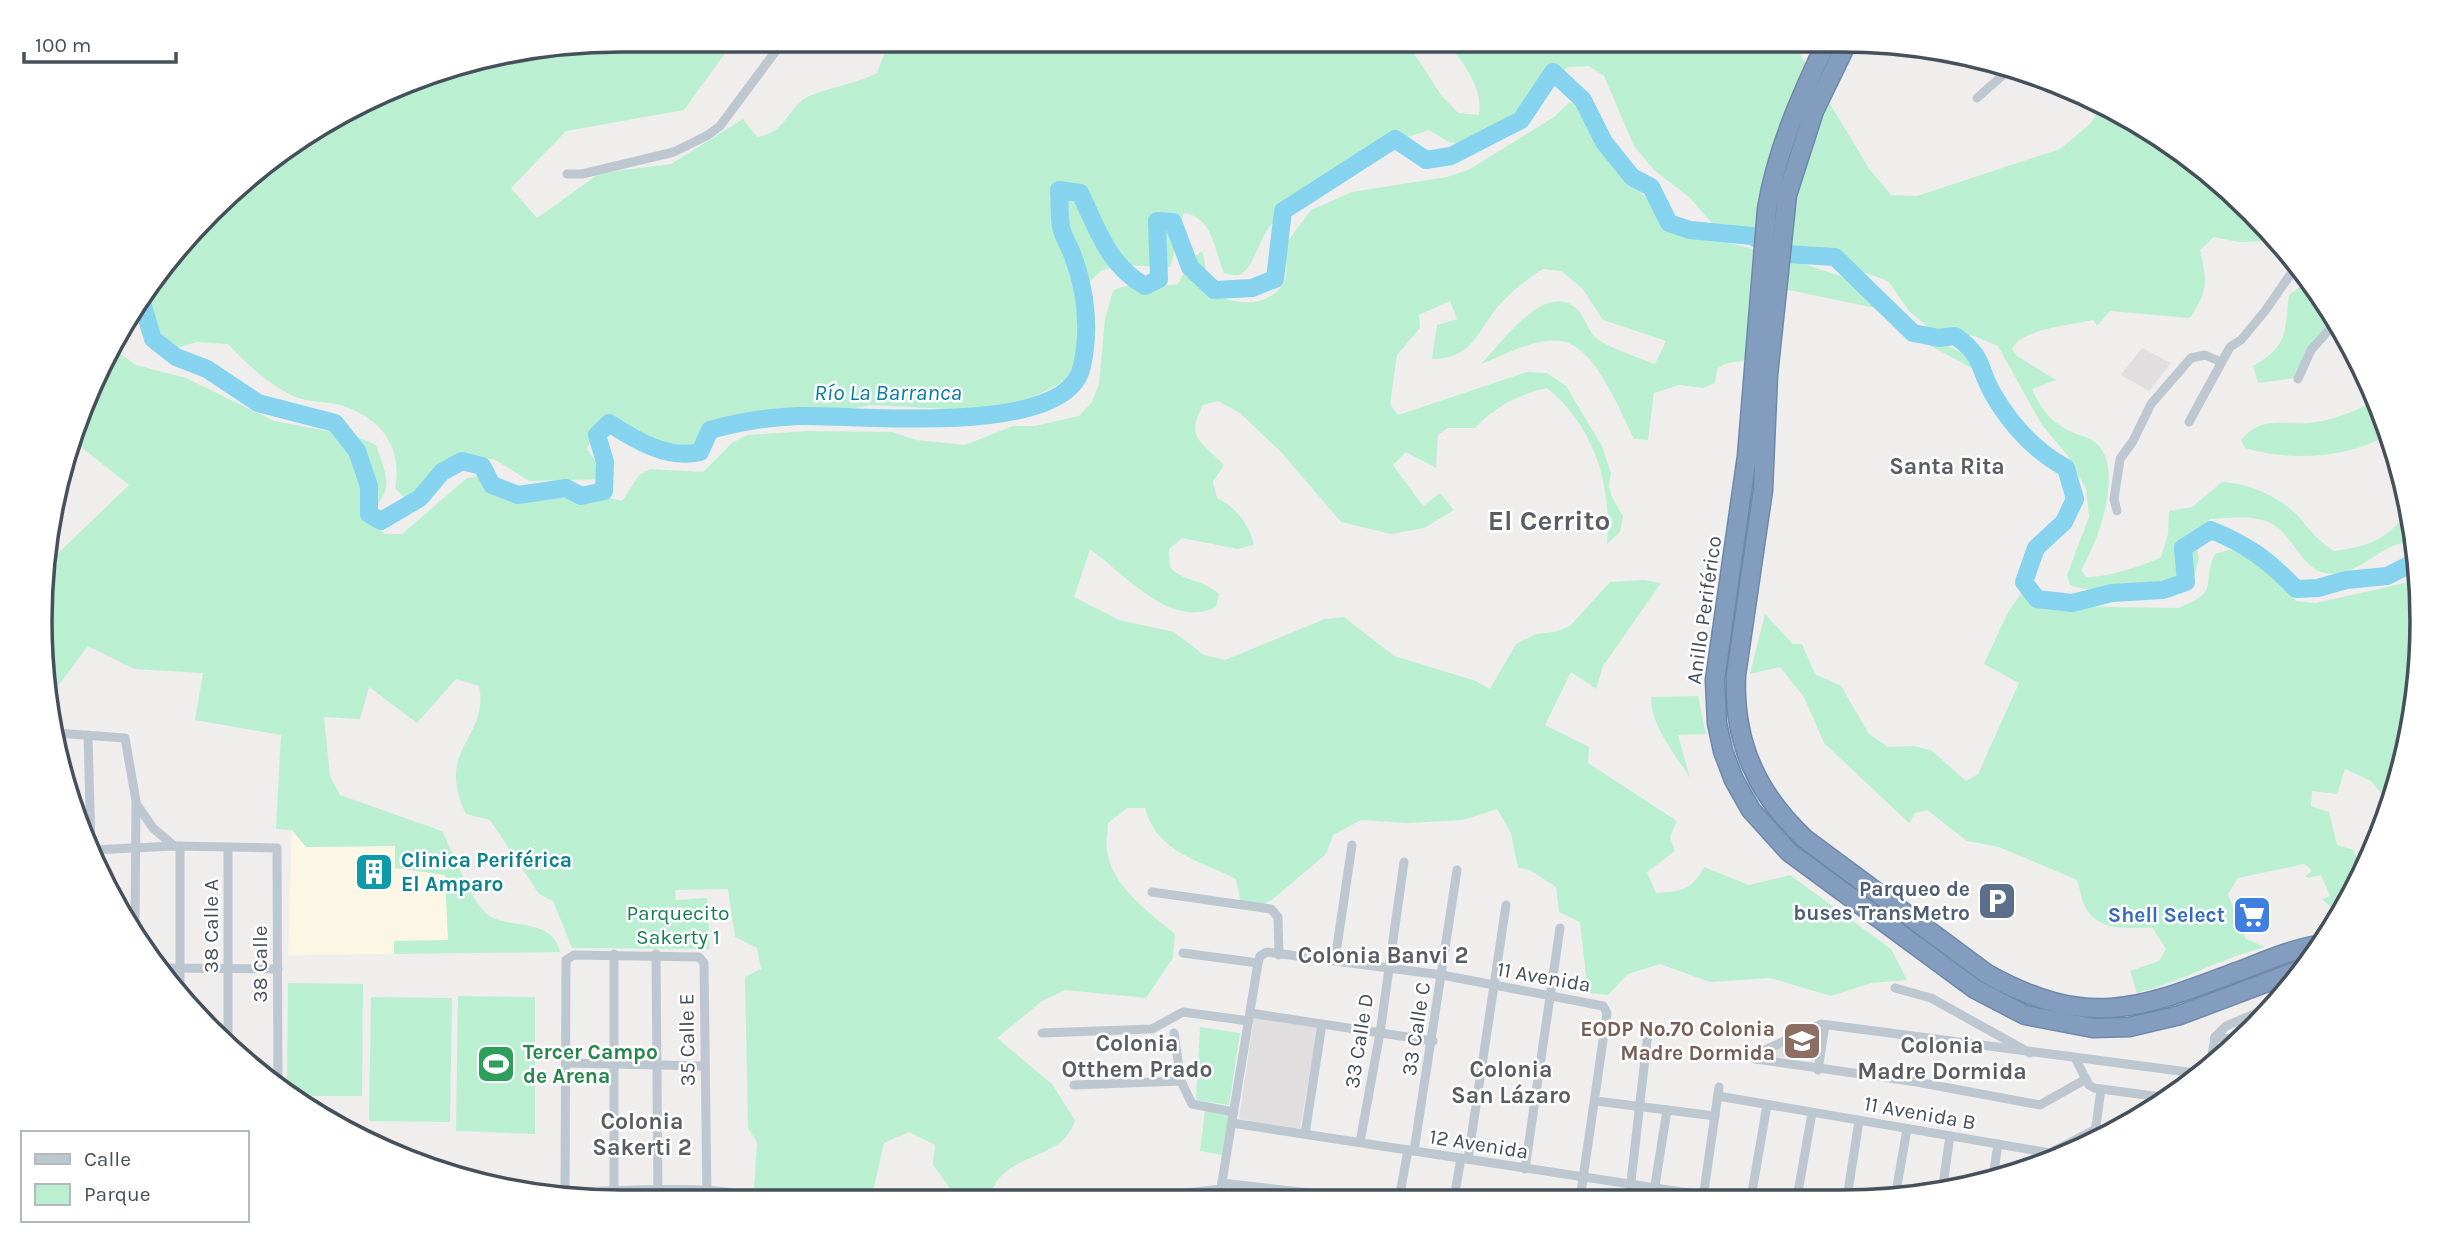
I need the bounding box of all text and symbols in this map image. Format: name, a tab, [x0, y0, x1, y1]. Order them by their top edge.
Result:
scale bar	[24, 21, 177, 65]
text: 100 m	[35, 33, 92, 57]
water label: Río La Barranca	[814, 379, 962, 406]
district label: Santa Rita	[1889, 453, 2005, 480]
district label: El Cerrito	[1488, 504, 1610, 537]
street label: Anillo Periférico	[1682, 534, 1726, 686]
place label: Clinica Periférica El Amparo	[401, 848, 572, 896]
building icon: Clinica Periférica El Amparo	[353, 851, 395, 893]
place label: Parqueo de buses TransMetro	[1793, 877, 1970, 925]
street label: 38 Calle A	[199, 879, 223, 973]
parking icon: Parqueo de buses TransMetro	[1976, 880, 2018, 922]
supermarket icon: Shell Select	[2231, 894, 2273, 936]
park label: Parquecito Sakerty 1	[626, 901, 730, 949]
place label: Shell Select	[2108, 903, 2225, 927]
street label: 38 Calle	[248, 925, 272, 1003]
district label: Colonia Banvi 2	[1298, 942, 1468, 969]
street label: 11 Avenida	[1495, 957, 1593, 997]
street label: 33 Calle C	[1397, 980, 1435, 1078]
street label: 33 Calle D	[1340, 992, 1378, 1090]
street label: 35 Calle E	[674, 993, 700, 1087]
place label: EODP No.70 Colonia Madre Dormida	[1580, 1017, 1775, 1065]
school or university icon: EODP No.70 Colonia Madre Dormida	[1781, 1020, 1823, 1062]
district label: Colonia Otthem Prado	[1062, 1030, 1212, 1083]
district label: Colonia Madre Dormida	[1857, 1032, 2027, 1085]
place label: Tercer Campo de Arena	[523, 1040, 658, 1088]
sports icon: Tercer Campo de Arena	[475, 1043, 517, 1085]
district label: Colonia San Lázaro	[1451, 1056, 1571, 1109]
street label: 11 Avenida B	[1862, 1091, 1978, 1135]
district label: Colonia Sakerti 2	[592, 1108, 692, 1161]
street label: 12 Avenida	[1428, 1124, 1530, 1164]
legend	[21, 1131, 248, 1222]
text: Calle	[84, 1147, 131, 1171]
text: Parque	[84, 1182, 151, 1206]

